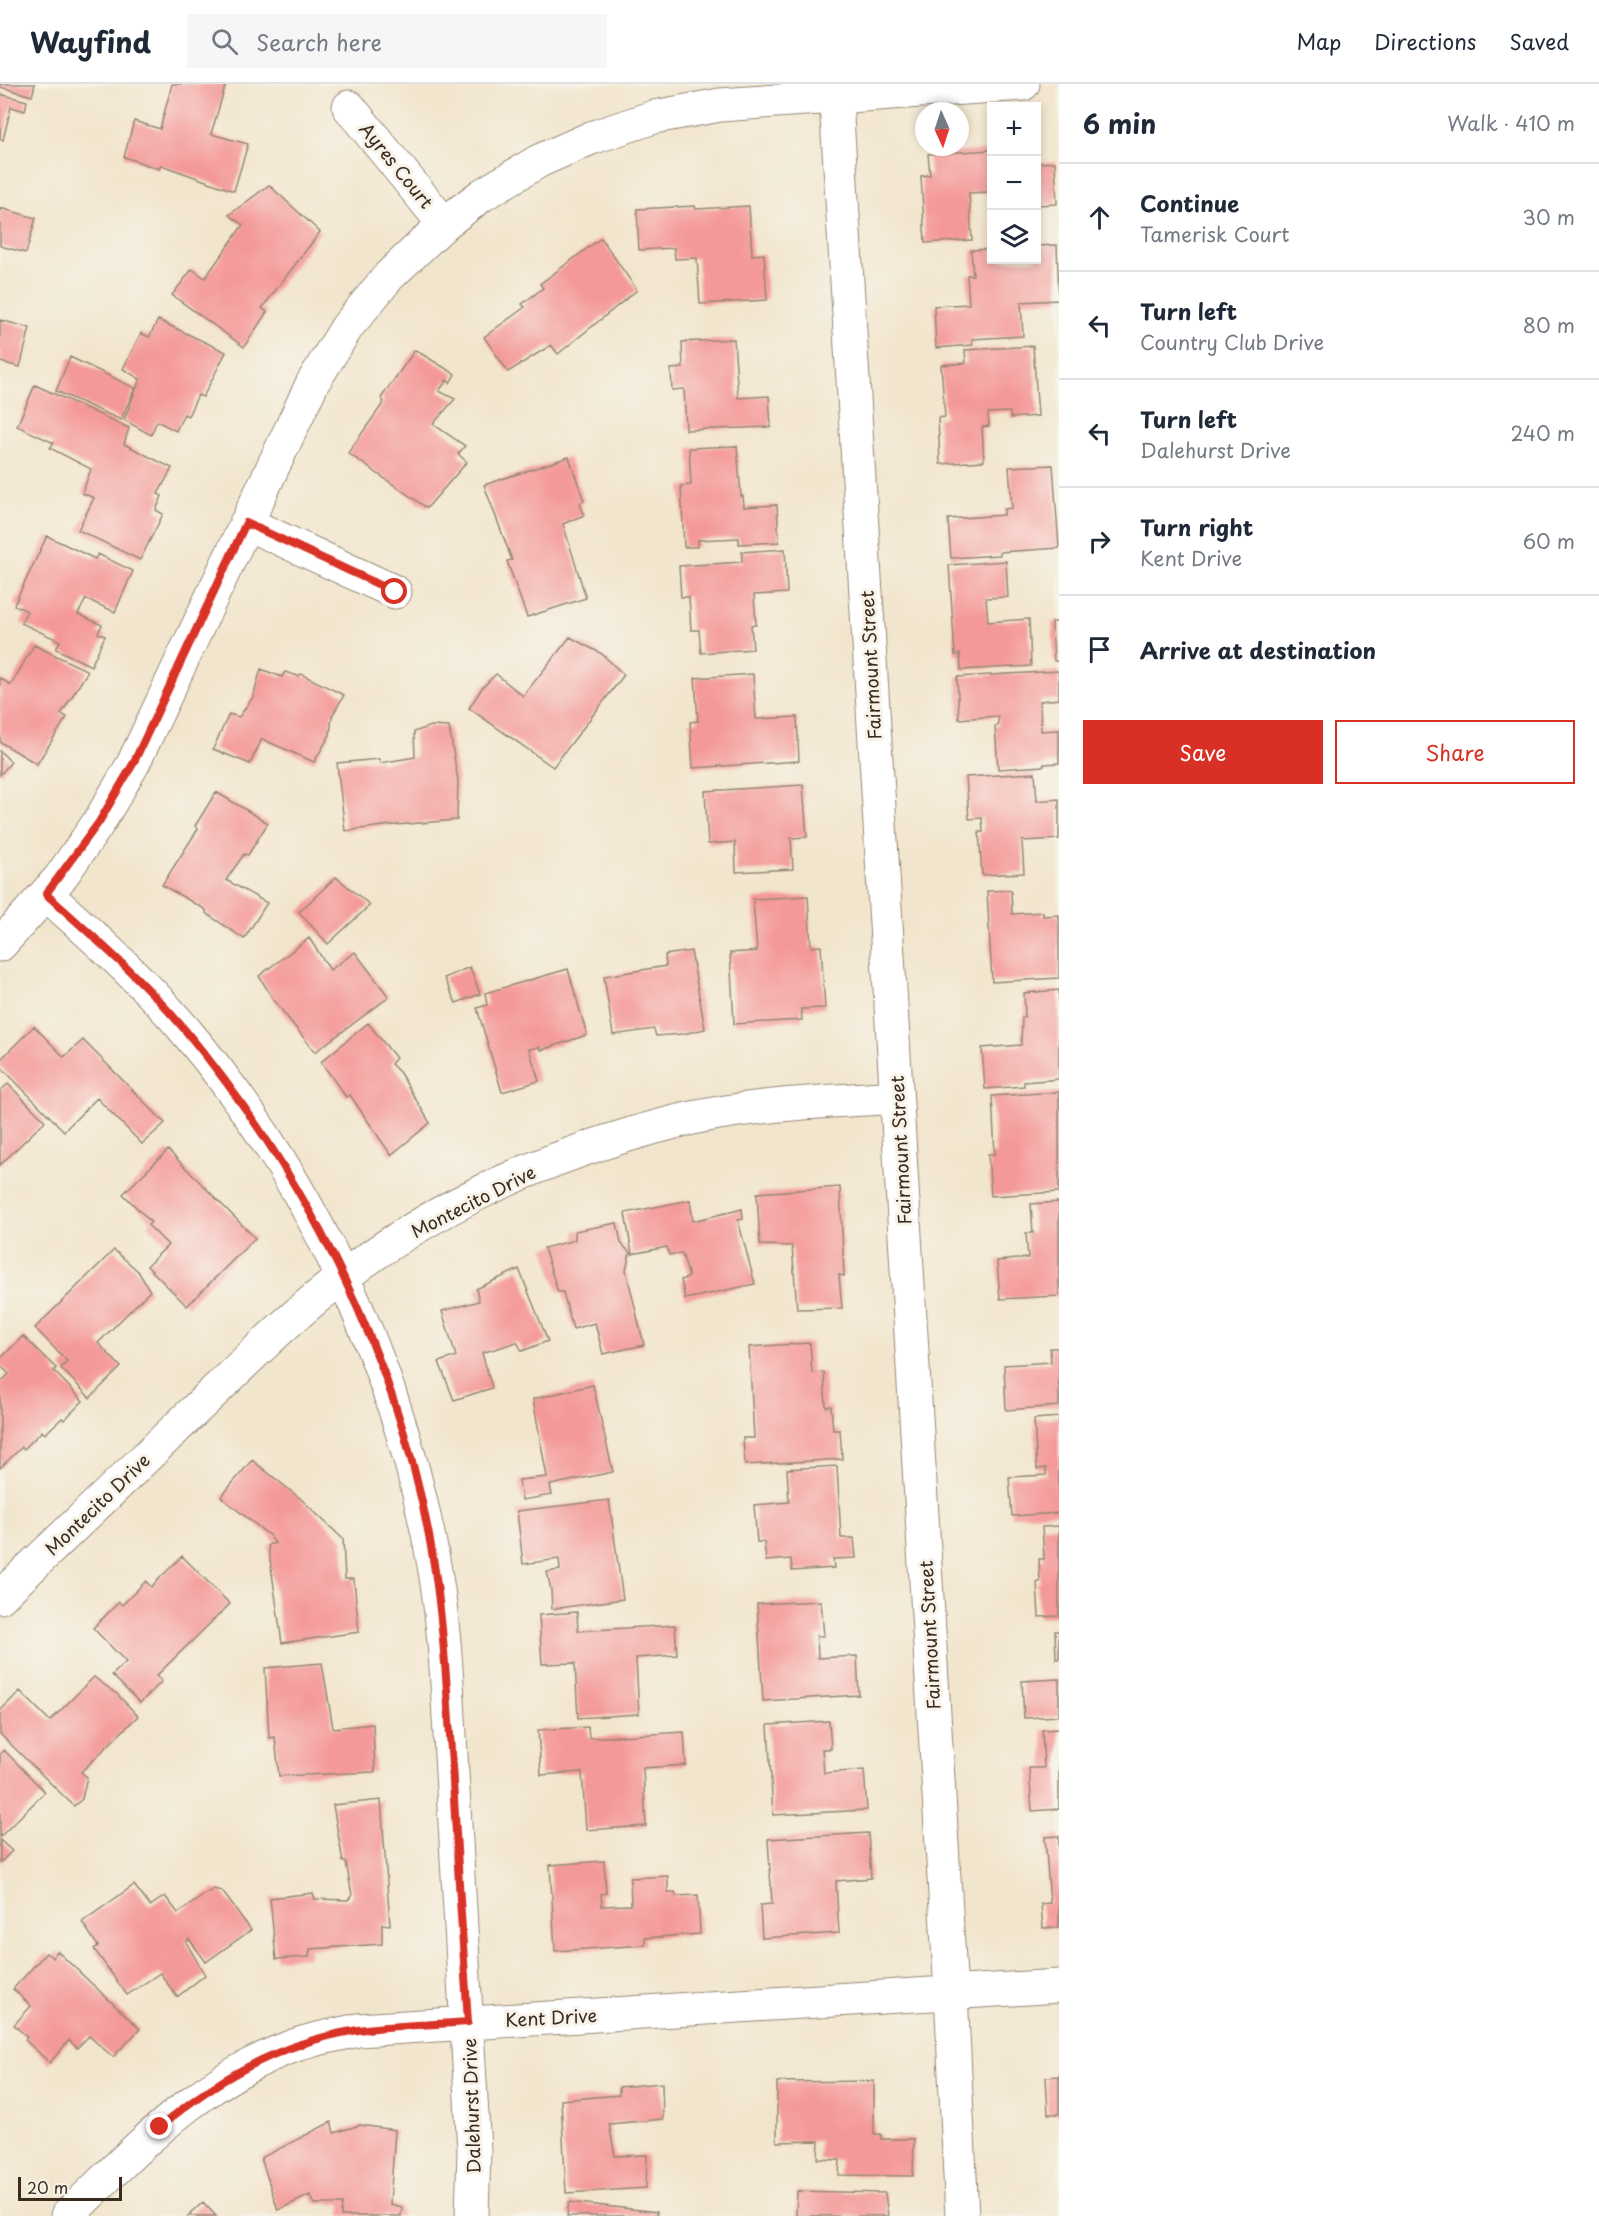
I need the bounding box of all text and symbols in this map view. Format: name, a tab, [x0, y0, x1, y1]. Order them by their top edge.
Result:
search box	[187, 14, 607, 68]
text: Wayfind	[30, 20, 151, 63]
icon: search	[208, 25, 241, 58]
text: Search here	[256, 25, 382, 58]
text: Map	[1296, 25, 1341, 57]
text: Directions	[1374, 25, 1476, 57]
text: Saved	[1509, 25, 1569, 57]
north arrow	[915, 102, 969, 156]
map controls	[987, 102, 1041, 264]
button: +	[987, 102, 1041, 156]
text: 6 min	[1083, 104, 1156, 143]
text: Walk · 410 m	[1447, 108, 1575, 138]
street label: Ayres Court	[354, 116, 440, 214]
button: −	[987, 156, 1041, 210]
text: Continue	[1140, 186, 1239, 219]
icon: ahead	[1083, 201, 1116, 234]
text: 30 m	[1522, 202, 1575, 232]
button: layers	[987, 210, 1041, 264]
text: Tamerisk Court	[1140, 219, 1290, 249]
text: Turn left	[1140, 294, 1237, 327]
icon: left	[1083, 309, 1116, 342]
text: 80 m	[1523, 310, 1575, 340]
text: Country Club Drive	[1140, 327, 1324, 357]
text: Turn left	[1140, 402, 1237, 435]
icon: left	[1083, 417, 1116, 450]
text: 240 m	[1510, 418, 1575, 448]
text: Dalehurst Drive	[1140, 435, 1291, 465]
text: Turn right	[1140, 510, 1253, 543]
icon: right	[1083, 525, 1116, 558]
text: 60 m	[1523, 526, 1575, 556]
text: Kent Drive	[1140, 543, 1242, 573]
route start	[381, 578, 407, 604]
street label: Fairmount Street	[853, 590, 887, 740]
icon: arrive	[1083, 633, 1116, 666]
text: Arrive at destination	[1140, 633, 1376, 666]
button: Save	[1083, 720, 1323, 784]
button: Share	[1335, 720, 1575, 784]
street label: Fairmount Street	[883, 1075, 917, 1225]
street label: Montecito Drive	[406, 1158, 540, 1244]
street label: Montecito Drive	[38, 1447, 156, 1561]
street label: Fairmount Street	[912, 1560, 946, 1710]
street label: Kent Drive	[504, 2001, 598, 2033]
street label: Dalehurst Drive	[455, 2038, 487, 2174]
route end	[146, 2113, 172, 2139]
scale bar	[18, 2174, 122, 2202]
text: 20 m	[27, 2175, 68, 2199]

